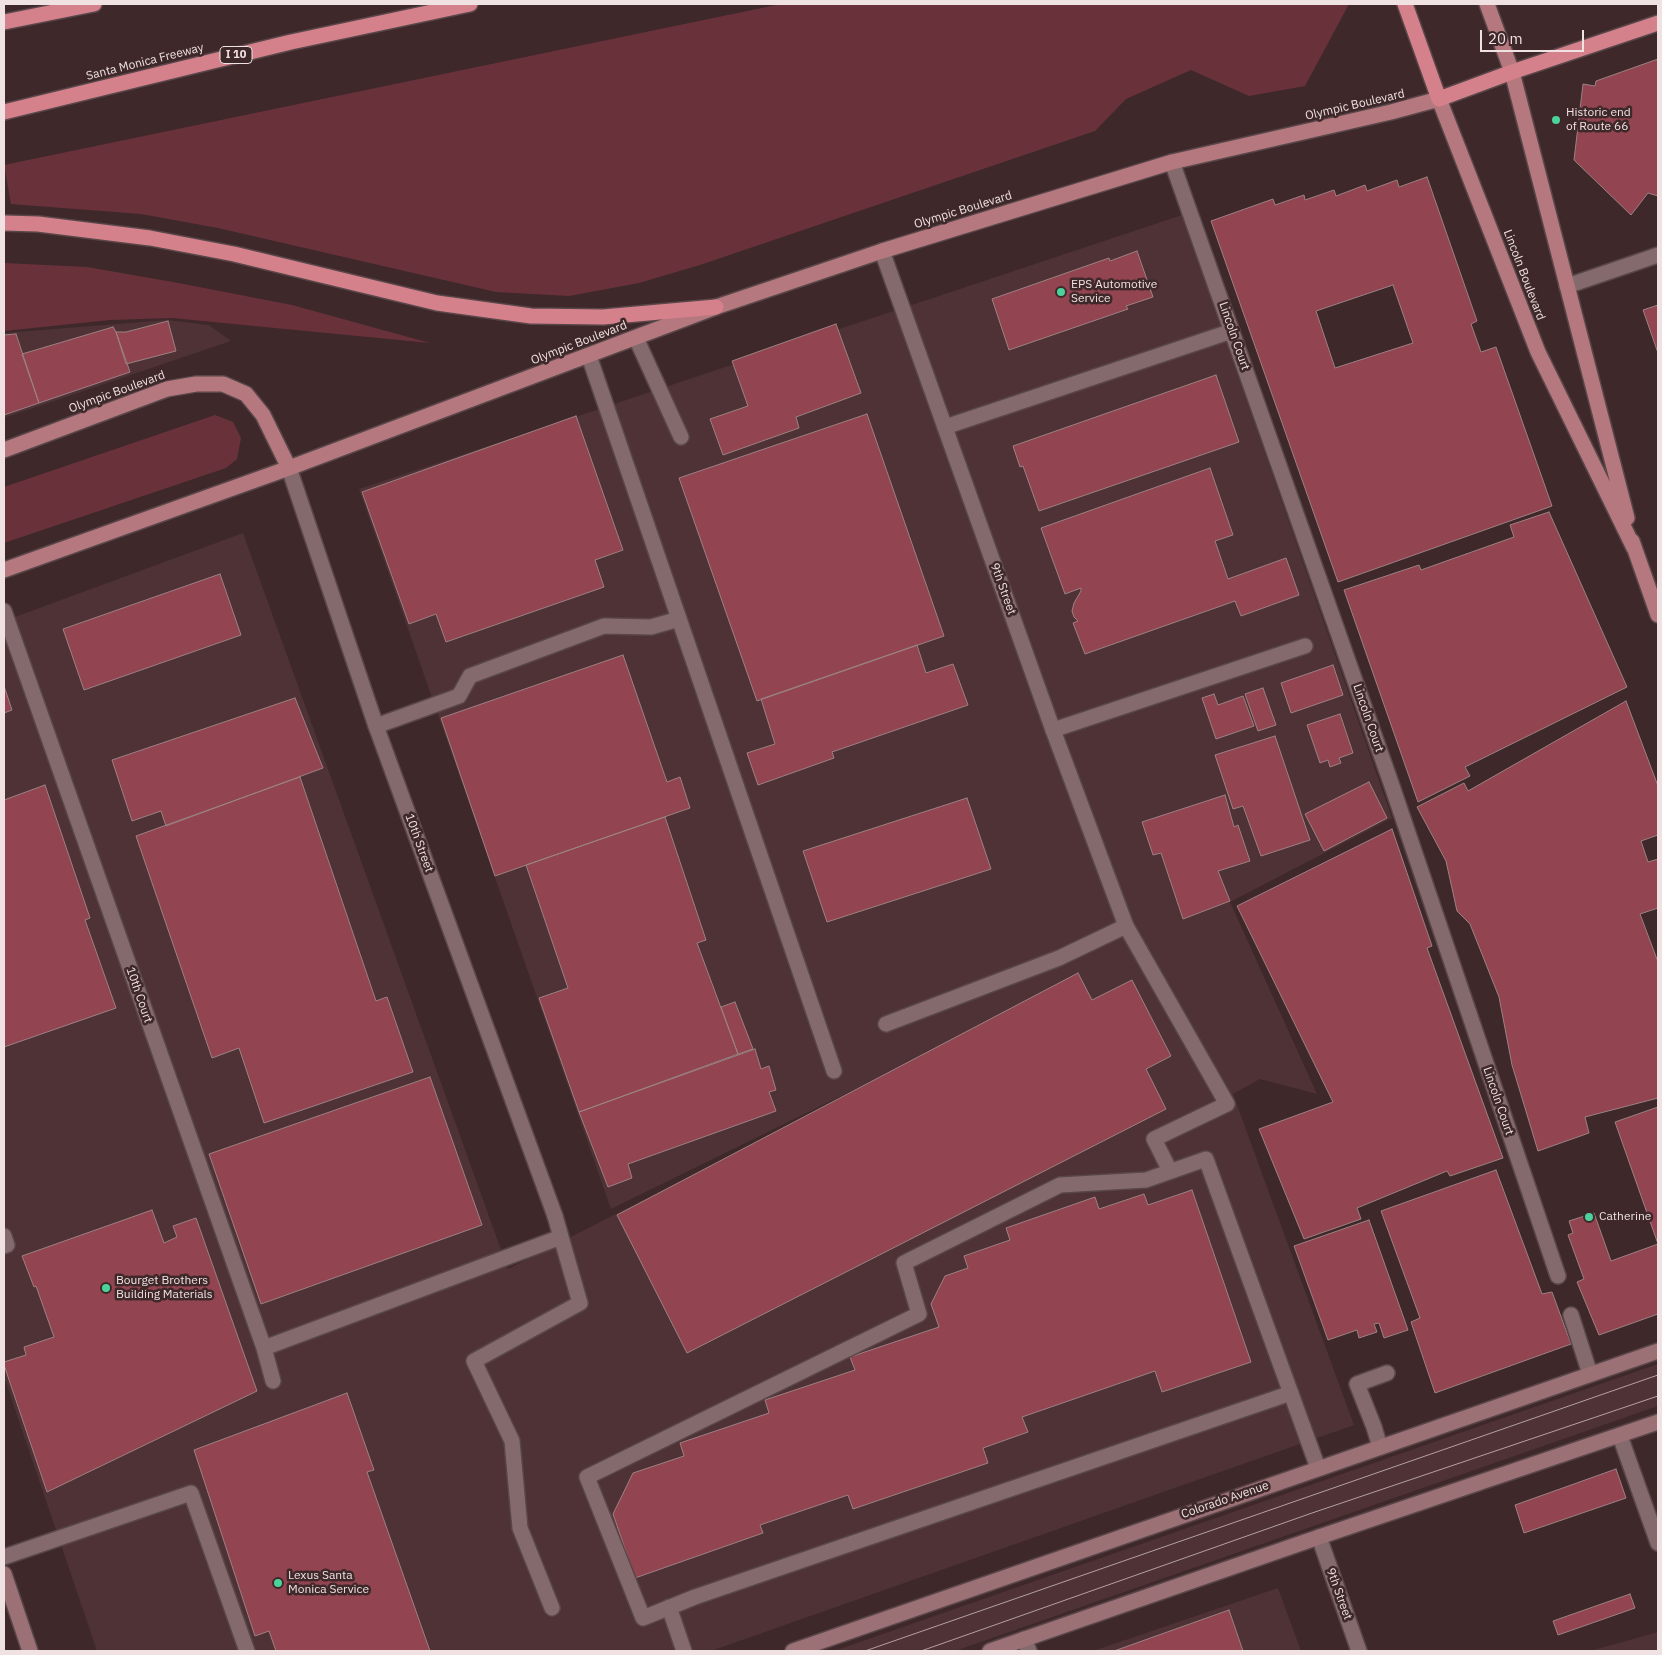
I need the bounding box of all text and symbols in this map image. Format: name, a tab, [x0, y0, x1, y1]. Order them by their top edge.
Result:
scale bar	[1482, 20, 1586, 52]
text: 20 m	[1488, 29, 1523, 48]
street label: Santa Monica Freeway	[85, 40, 205, 84]
road number: I 10	[220, 46, 252, 64]
street label: Olympic Boulevard	[1304, 87, 1406, 123]
place label: Historic end of Route 66	[1566, 106, 1631, 134]
marker: Historic end of Route 66	[1550, 114, 1562, 126]
street label: Olympic Boulevard	[912, 188, 1014, 232]
street label: Lincoln Boulevard	[1500, 228, 1548, 322]
place label: EPS Automotive Service	[1071, 278, 1157, 306]
marker: EPS Automotive Service	[1055, 286, 1067, 298]
street label: Lincoln Court	[1216, 300, 1252, 372]
street label: Olympic Boulevard	[529, 318, 629, 368]
street label: Olympic Boulevard	[67, 368, 167, 416]
street label: 9th Street	[987, 561, 1019, 617]
street label: Lincoln Court	[1350, 682, 1386, 754]
street label: 10th Street	[402, 812, 436, 874]
street label: 10th Court	[123, 965, 155, 1025]
street label: Lincoln Court	[1480, 1065, 1516, 1137]
place label: Catherine	[1599, 1210, 1651, 1224]
marker: Catherine	[1583, 1211, 1595, 1223]
place label: Bourget Brothers Building Materials	[116, 1274, 213, 1302]
marker: Bourget Brothers Building Materials	[100, 1282, 112, 1294]
street label: Colorado Avenue	[1179, 1478, 1271, 1522]
street label: 9th Street	[1323, 1566, 1355, 1622]
place label: Lexus Santa Monica Service	[288, 1569, 369, 1597]
marker: Lexus Santa Monica Service	[272, 1577, 284, 1589]

